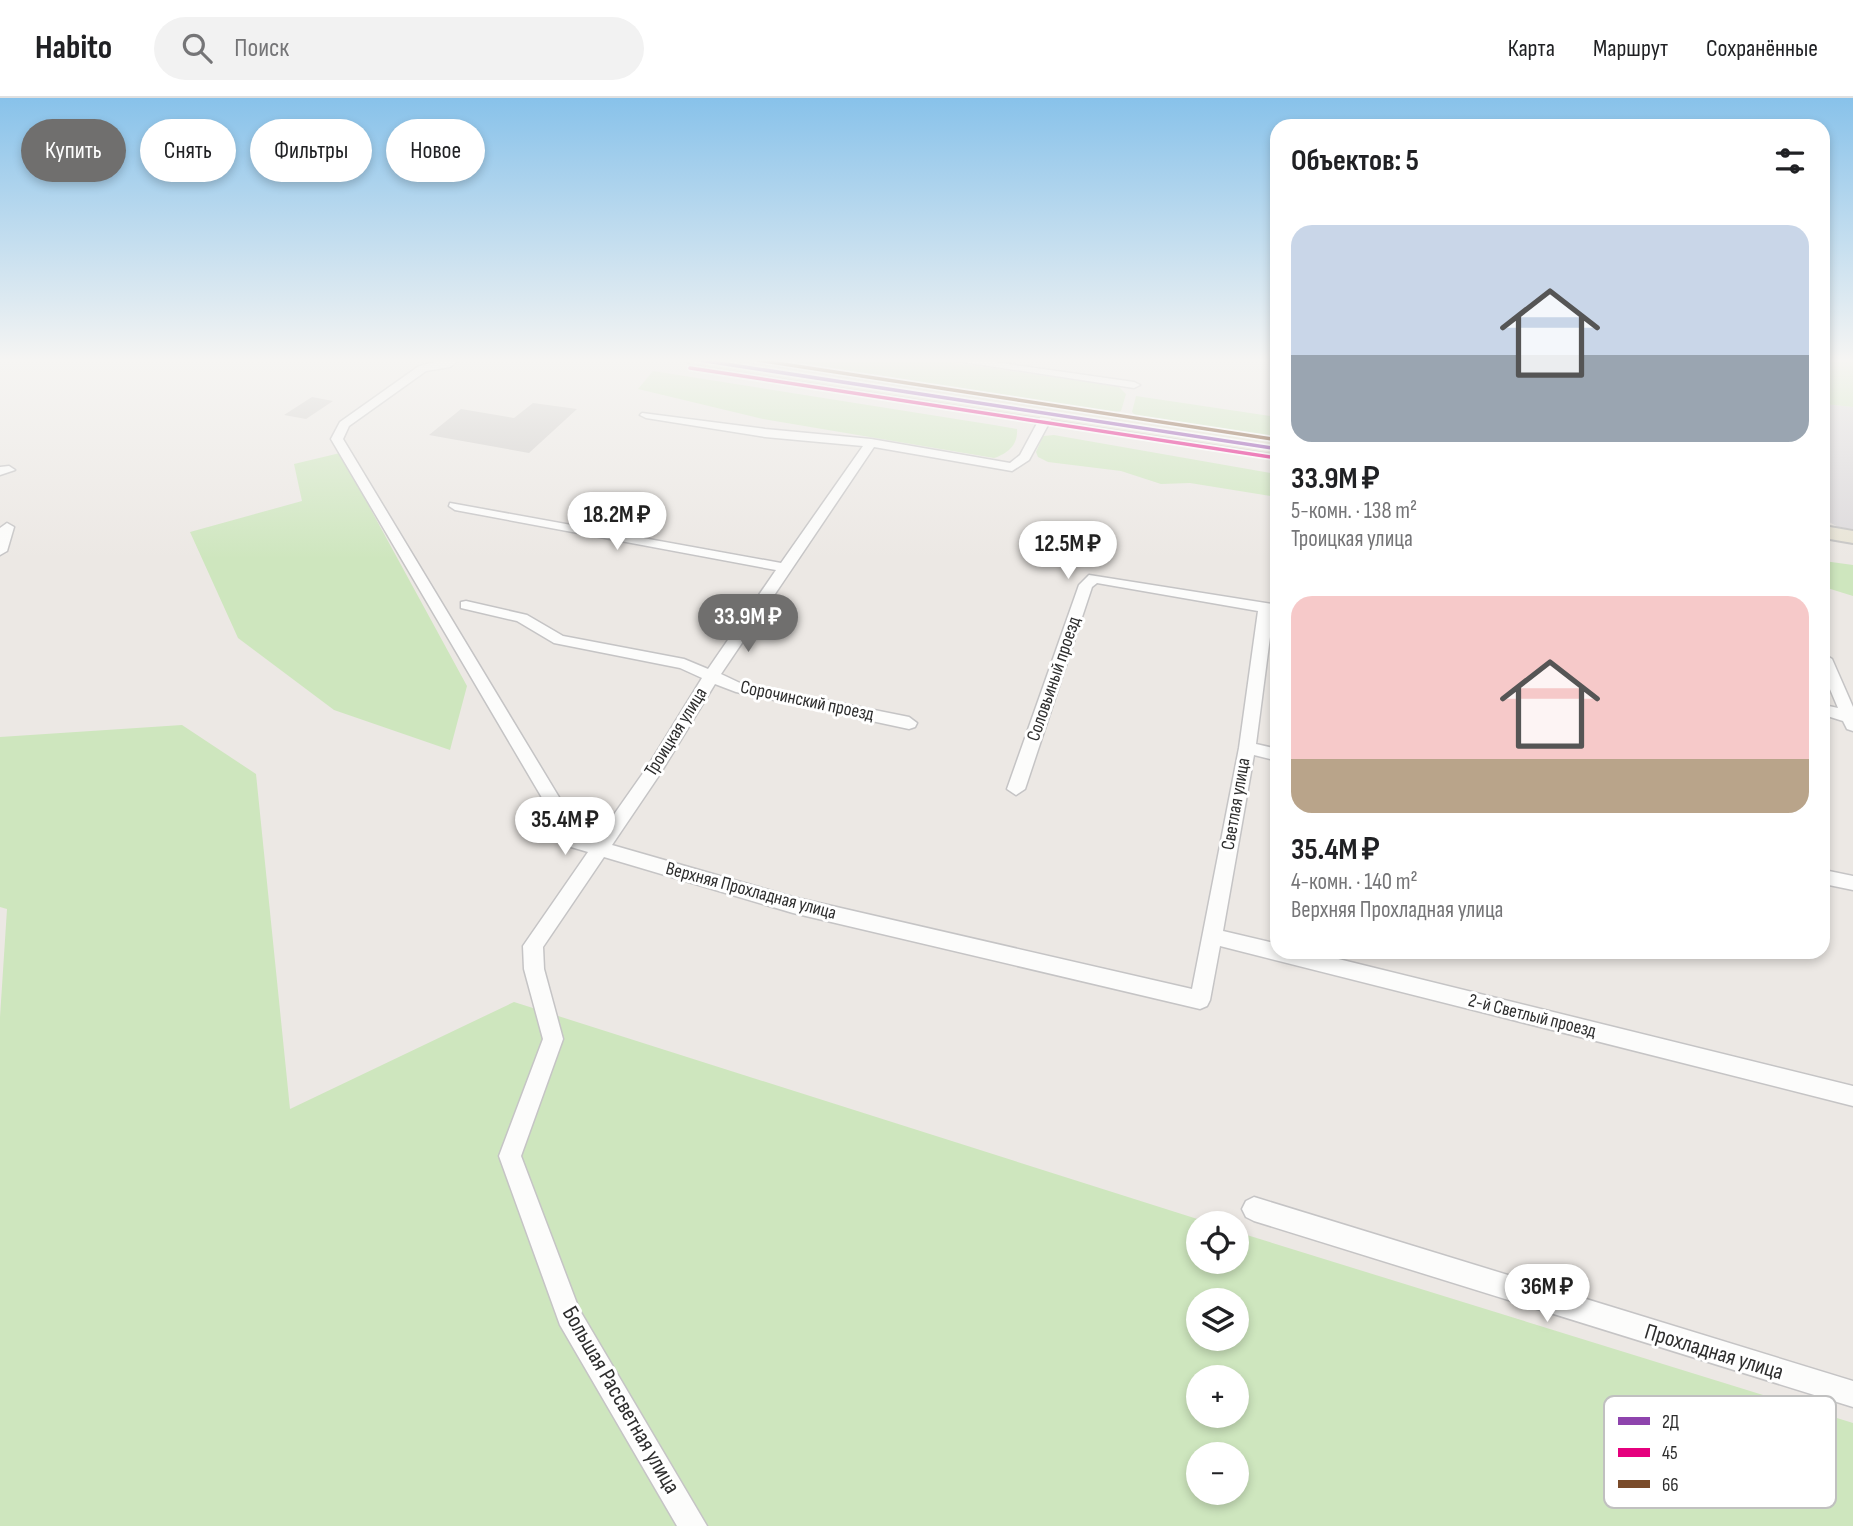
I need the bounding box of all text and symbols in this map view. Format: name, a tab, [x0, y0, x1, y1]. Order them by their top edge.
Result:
search box	[154, 17, 644, 80]
text: Habito	[35, 28, 112, 68]
icon: search	[178, 29, 216, 67]
text: Поиск	[234, 33, 289, 64]
text: Карта	[1508, 34, 1555, 63]
text: Маршрут	[1593, 34, 1668, 63]
text: Сохранённые	[1706, 34, 1818, 63]
chip: Купить	[21, 119, 126, 182]
chip: Снять	[140, 119, 236, 182]
chip: Фильтры	[250, 119, 372, 182]
chip: Новое	[386, 119, 485, 182]
icon: filters	[1771, 142, 1809, 180]
text: Объектов: 5	[1291, 143, 1419, 179]
icon: home	[1487, 270, 1613, 396]
text: 33.9M ₽	[1291, 461, 1380, 497]
pin: 18.2M ₽	[552, 492, 682, 552]
text: 5-комн. · 138 m²	[1291, 497, 1417, 525]
text: 18.2M ₽	[583, 501, 651, 529]
pin: 12.5M ₽	[1003, 522, 1133, 581]
text: Троицкая улица	[1291, 525, 1413, 553]
text: 12.5M ₽	[1035, 530, 1101, 558]
pin: 33.9M ₽	[683, 594, 813, 654]
text: 33.9M ₽	[714, 603, 782, 631]
street label: Соловьиный проезд	[1022, 614, 1086, 744]
icon: home	[1487, 641, 1613, 767]
street label: Сорочинский проезд	[738, 676, 876, 726]
street label: Троицкая улица	[640, 683, 712, 781]
street label: Светлая улица	[1217, 756, 1255, 852]
pin: 35.4M ₽	[500, 798, 630, 857]
text: 35.4M ₽	[531, 806, 599, 834]
text: 35.4M ₽	[1291, 832, 1380, 868]
street label: Верхняя Прохладная улица	[663, 857, 839, 925]
text: 4-комн. · 140 m²	[1291, 868, 1418, 896]
text: Верхняя Прохладная улица	[1291, 896, 1503, 924]
street label: 2-й Светлый проезд	[1466, 989, 1598, 1043]
map controls	[1186, 1211, 1249, 1505]
button: locate	[1186, 1211, 1249, 1274]
pin: 36M ₽	[1498, 1264, 1596, 1324]
text: 36M ₽	[1521, 1273, 1573, 1301]
button: layers	[1186, 1288, 1249, 1351]
street label: Большая Рассветная улица	[556, 1301, 686, 1499]
street label: Прохладная улица	[1641, 1318, 1787, 1386]
button: +	[1186, 1365, 1249, 1428]
legend	[1604, 1396, 1836, 1508]
text: 2Д	[1662, 1411, 1679, 1434]
button: −	[1186, 1442, 1249, 1505]
text: 45	[1662, 1442, 1678, 1465]
text: 66	[1662, 1474, 1679, 1497]

